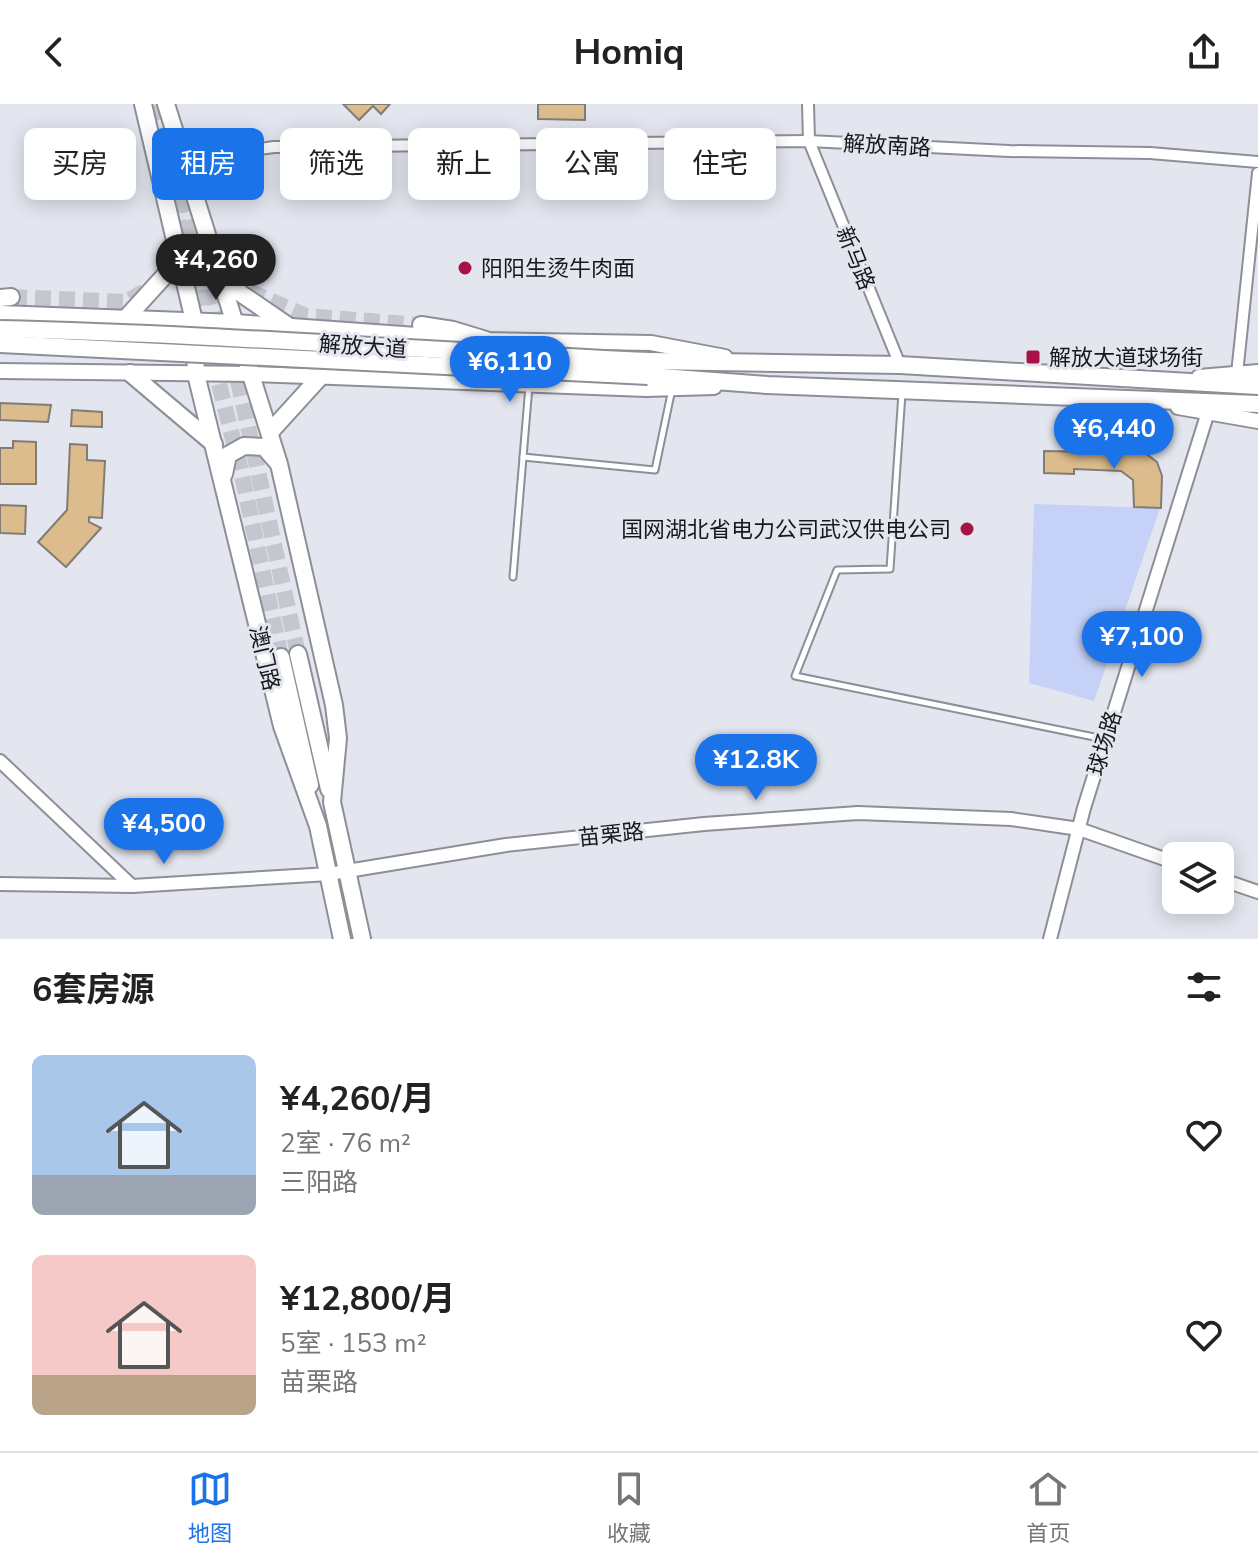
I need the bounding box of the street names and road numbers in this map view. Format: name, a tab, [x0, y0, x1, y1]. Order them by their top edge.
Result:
street label: 解放南路	[842, 129, 932, 163]
street label: 新马路	[829, 222, 881, 295]
street label: 解放大道	[318, 329, 408, 365]
street label: 澳门路	[242, 623, 286, 694]
street label: 球场路	[1081, 707, 1129, 779]
street label: 苗栗路	[577, 817, 645, 853]

